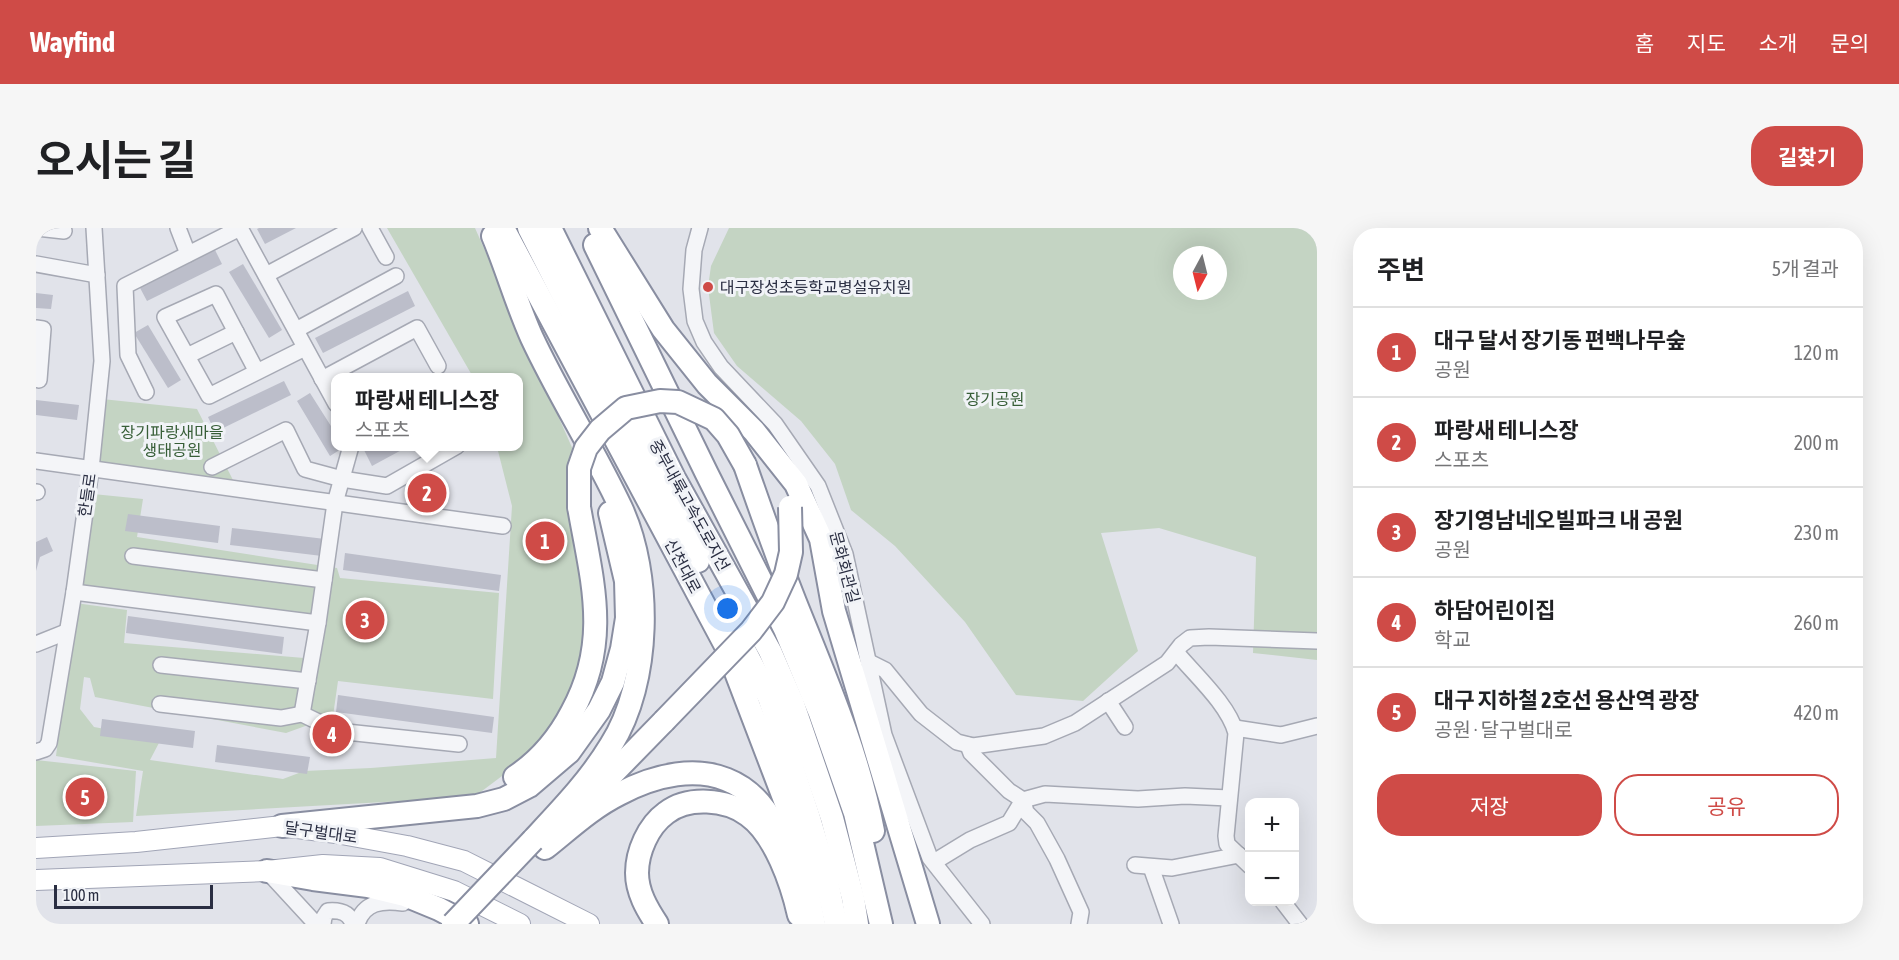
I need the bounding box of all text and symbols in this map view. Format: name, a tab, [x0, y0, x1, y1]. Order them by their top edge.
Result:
text: Wayfind	[30, 26, 115, 58]
text: 홈	[1635, 31, 1654, 55]
text: 지도	[1687, 31, 1726, 55]
text: 소개	[1759, 31, 1797, 55]
text: 문의	[1830, 31, 1869, 55]
button: 길찾기	[1751, 126, 1863, 186]
text: 오시는 길	[36, 136, 196, 184]
north arrow	[1173, 246, 1227, 300]
text: 주변	[1377, 255, 1425, 285]
text: 5개 결과	[1772, 257, 1839, 280]
place label: 대구장성초등학교병설유치원	[720, 278, 911, 296]
marker: 대구장성초등학교병설유치원	[701, 280, 715, 294]
text: 대구 달서 장기동 편백나무숲	[1434, 327, 1686, 353]
text: 1	[1392, 341, 1401, 364]
text: 120 m	[1794, 341, 1839, 364]
text: 공원	[1434, 358, 1471, 381]
popup	[331, 373, 523, 451]
text: 파랑새 테니스장	[355, 387, 499, 413]
park label: 장기공원	[966, 390, 1024, 408]
text: 파랑새 테니스장	[1434, 417, 1579, 443]
text: 스포츠	[355, 418, 410, 441]
park label: 장기파랑새마을 생태공원	[120, 423, 224, 459]
text: 2	[1392, 431, 1401, 454]
text: 200 m	[1794, 431, 1839, 454]
street label: 중부내륙고속도로지선	[646, 436, 734, 574]
text: 스포츠	[1434, 448, 1489, 471]
pin: 2	[408, 470, 446, 516]
street label: 한들로	[75, 472, 99, 518]
text: 장기영남네오빌파크 내 공원	[1434, 507, 1683, 533]
pin: 1	[526, 518, 564, 564]
text: 3	[1392, 521, 1401, 544]
text: 230 m	[1794, 521, 1839, 544]
street label: 문화회관길	[827, 529, 863, 605]
street label: 신천대로	[661, 536, 705, 596]
text: 공원	[1434, 538, 1471, 561]
your location	[713, 594, 742, 623]
text: 하담어린이집	[1434, 597, 1555, 623]
pin: 3	[346, 598, 384, 642]
text: 4	[1392, 611, 1401, 634]
text: 260 m	[1794, 611, 1839, 634]
text: 학교	[1434, 628, 1471, 651]
text: 대구 지하철 2호선 용산역 광장	[1434, 687, 1699, 713]
text: 5	[1392, 701, 1401, 724]
text: 420 m	[1794, 701, 1839, 724]
pin: 4	[312, 712, 352, 756]
text: 공원 · 달구벌대로	[1434, 718, 1573, 741]
pin: 5	[65, 774, 104, 820]
button: 저장	[1377, 774, 1602, 836]
button: 공유	[1614, 774, 1839, 836]
map controls	[1245, 798, 1299, 906]
button: +	[1245, 798, 1299, 852]
street label: 달구벌대로	[283, 818, 359, 846]
button: −	[1245, 852, 1299, 906]
scale bar	[54, 882, 213, 910]
text: 100 m	[63, 886, 99, 904]

